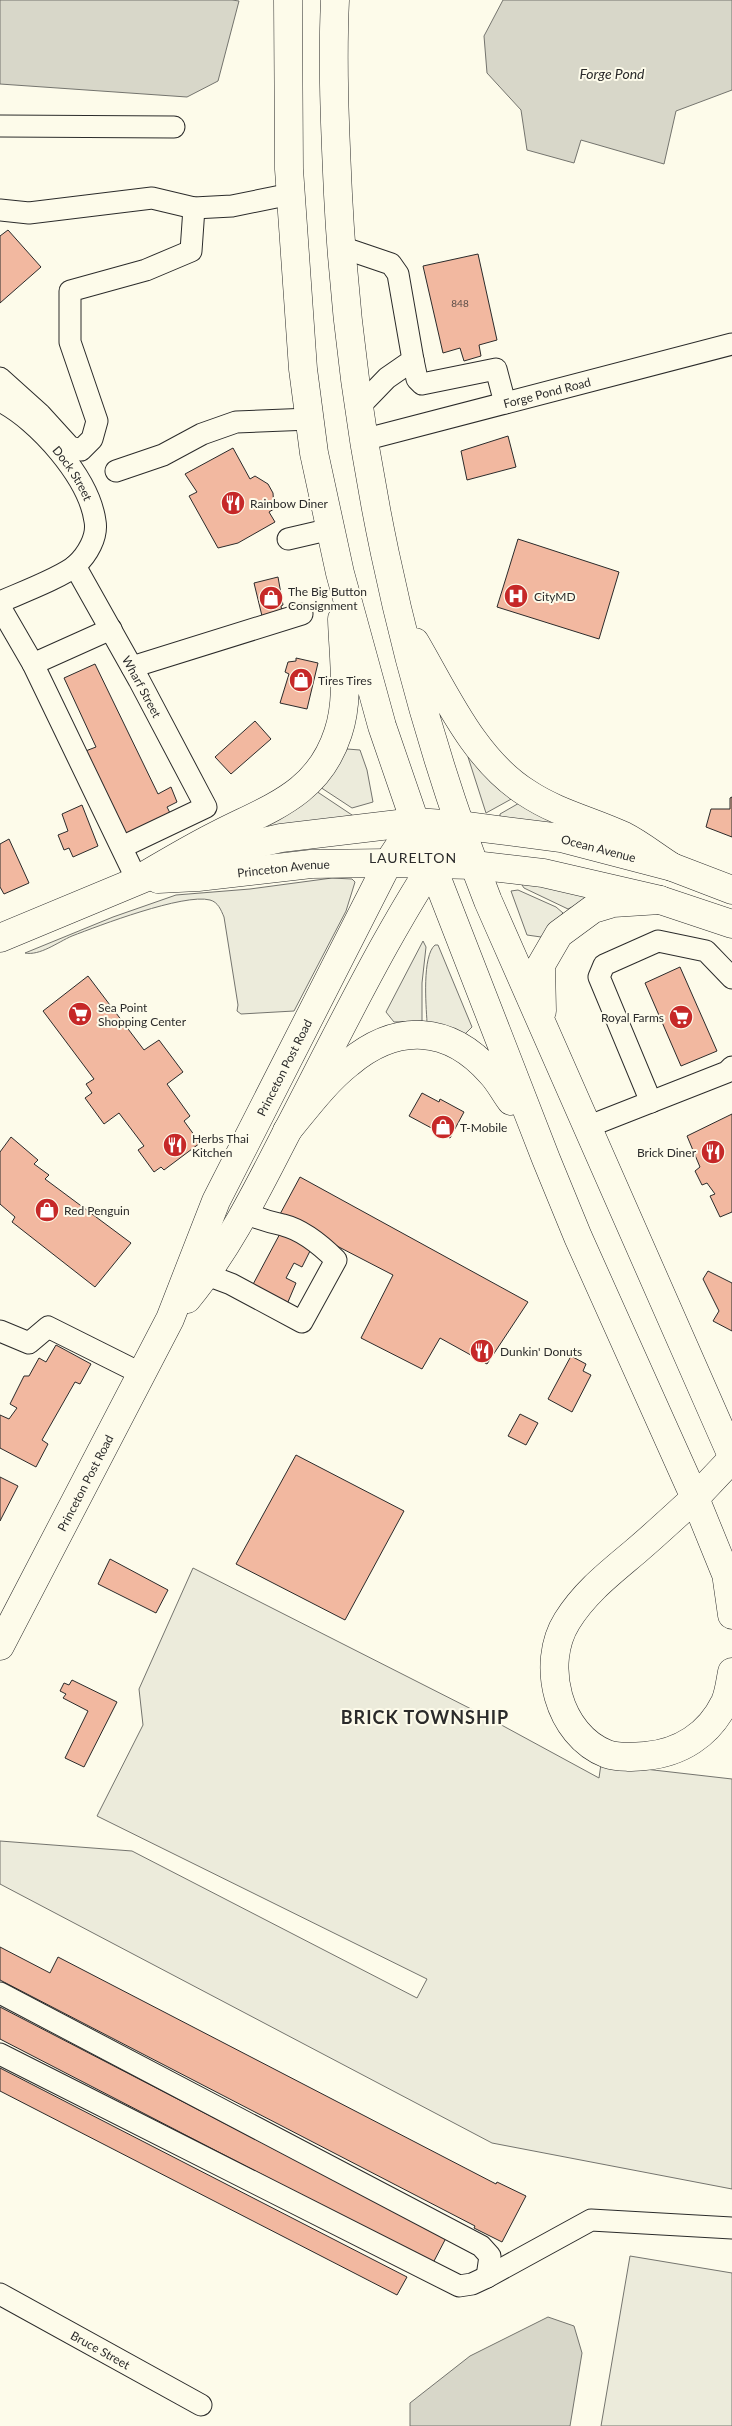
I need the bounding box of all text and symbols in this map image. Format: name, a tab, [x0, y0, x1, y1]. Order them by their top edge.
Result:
water label: Forge Pond	[580, 65, 645, 82]
house number: 848	[451, 297, 469, 309]
street label: Forge Pond Road	[502, 374, 592, 411]
street label: Dock Street	[50, 443, 96, 503]
restaurant icon: Rainbow Diner	[220, 490, 246, 516]
place label: Rainbow Diner	[250, 496, 329, 511]
hospital icon: CityMD	[503, 583, 529, 609]
place label: The Big Button Consignment	[288, 584, 367, 613]
shop icon: The Big Button Consignment	[258, 585, 284, 611]
place label: CityMD	[534, 589, 576, 604]
street label: Wharf Street	[119, 653, 165, 721]
shop icon: Tires Tires	[288, 667, 314, 693]
place label: Tires Tires	[318, 673, 372, 688]
street label: Ocean Avenue	[560, 831, 638, 865]
district label: LAURELTON	[369, 849, 457, 866]
street label: Princeton Avenue	[236, 856, 330, 880]
place label: Sea Point Shopping Center	[98, 1000, 187, 1029]
supermarket icon: Sea Point Shopping Center	[67, 1001, 93, 1027]
supermarket icon: Royal Farms	[668, 1004, 694, 1030]
place label: Royal Farms	[601, 1010, 664, 1025]
street label: Princeton Post Road	[253, 1016, 315, 1118]
shop icon: T-Mobile	[430, 1114, 456, 1140]
place label: T-Mobile	[460, 1120, 507, 1135]
place label: Herbs Thai Kitchen	[192, 1131, 249, 1160]
restaurant icon: Herbs Thai Kitchen	[162, 1132, 188, 1158]
restaurant icon: Brick Diner	[700, 1139, 726, 1165]
place label: Brick Diner	[637, 1145, 697, 1160]
shop icon: Red Penguin	[34, 1197, 60, 1223]
place label: Red Penguin	[64, 1203, 130, 1218]
restaurant icon: Dunkin' Donuts	[469, 1338, 495, 1364]
place label: Dunkin' Donuts	[500, 1344, 582, 1359]
street label: Princeton Post Road	[54, 1432, 116, 1534]
district label: BRICK TOWNSHIP	[341, 1706, 509, 1728]
street label: Bruce Street	[68, 2327, 134, 2372]

